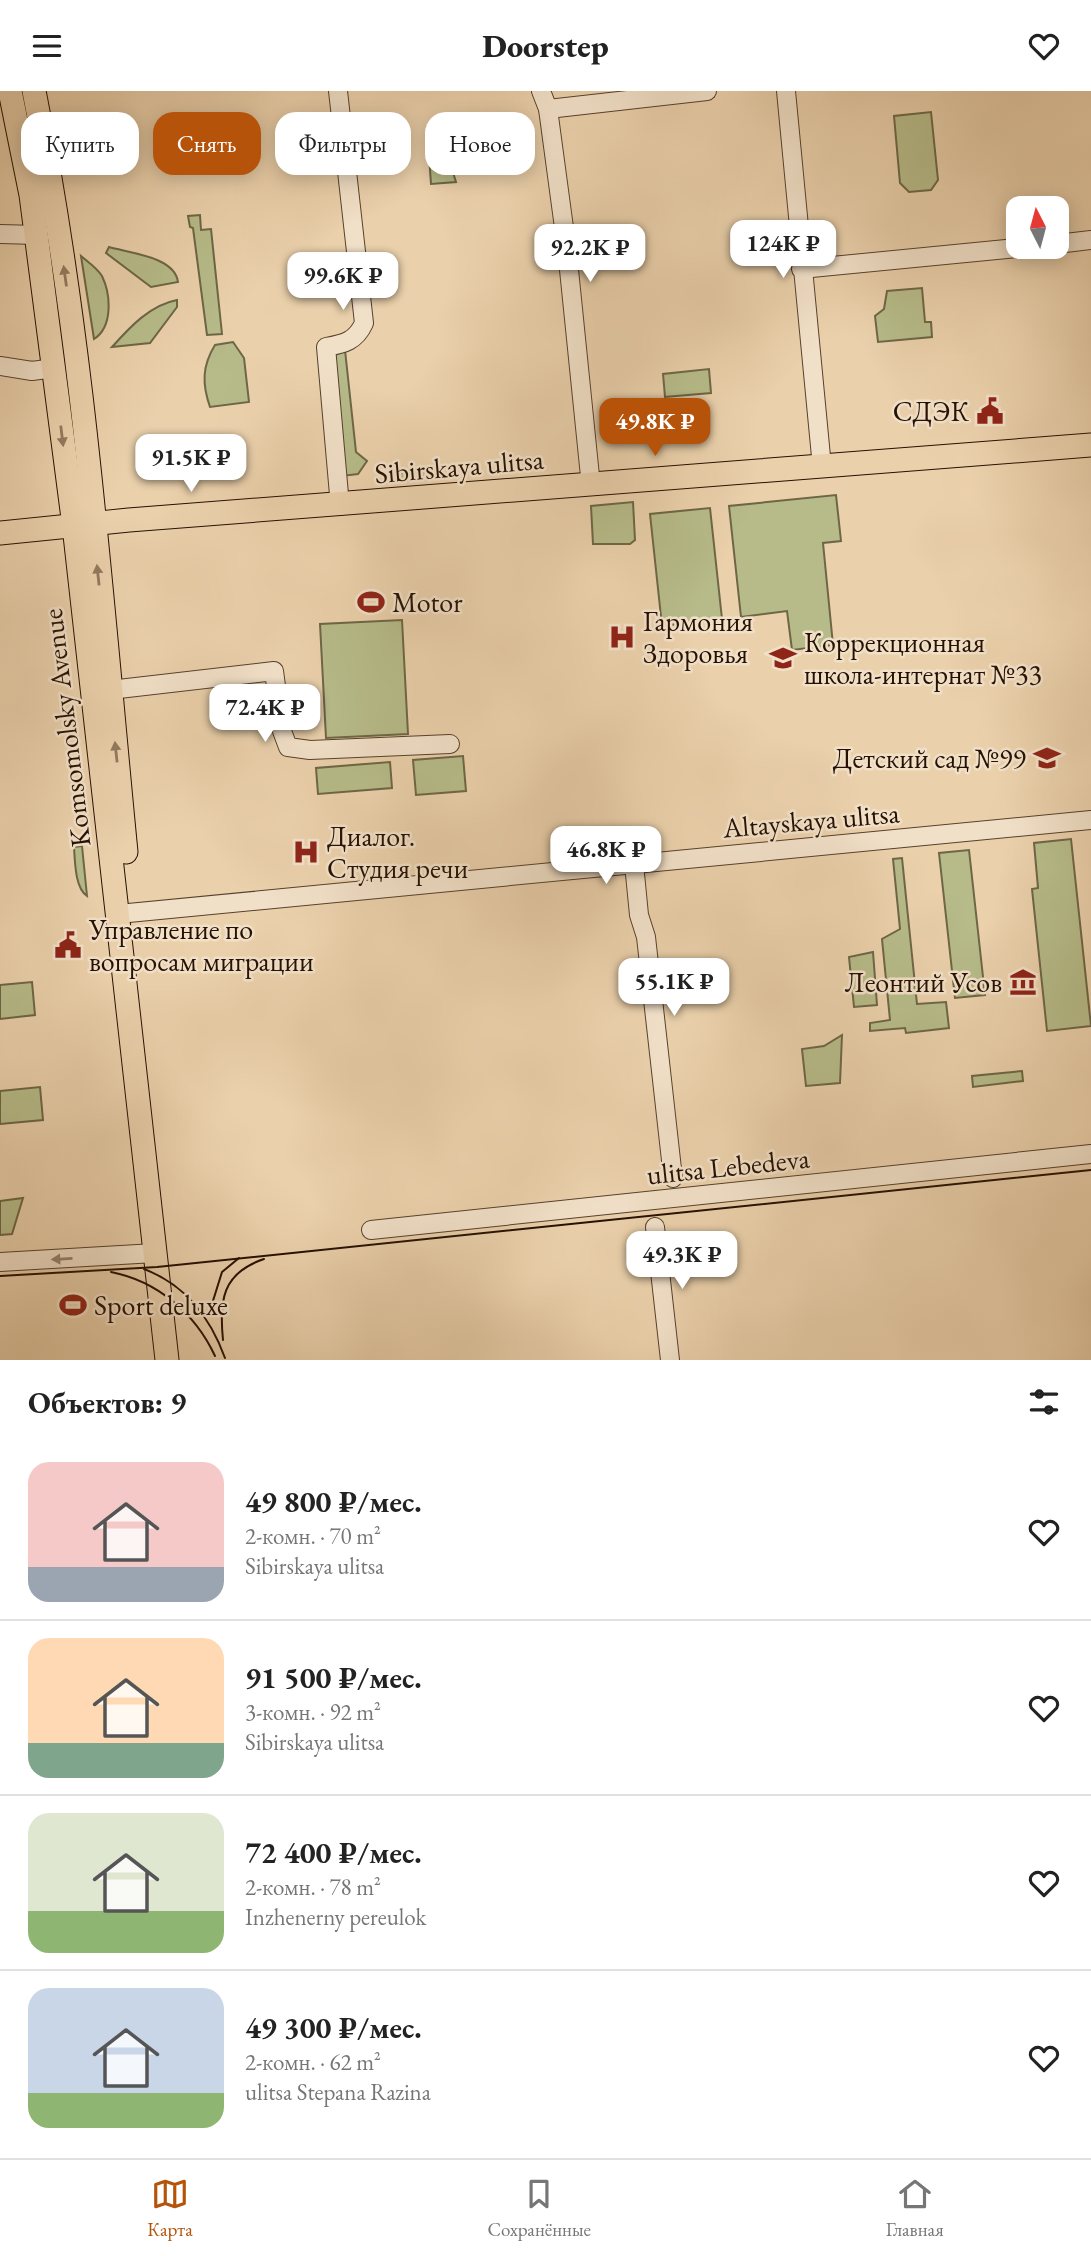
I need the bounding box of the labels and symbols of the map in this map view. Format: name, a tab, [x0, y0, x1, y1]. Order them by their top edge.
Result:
north arrow	[1006, 196, 1069, 259]
pin: 124K ₽	[726, 221, 840, 280]
pin: 92.2K ₽	[525, 225, 655, 284]
pin: 99.6K ₽	[278, 253, 408, 312]
one-way arrow	[60, 264, 71, 286]
place label: СДЭК	[893, 393, 969, 429]
public building icon: СДЭК	[975, 396, 1005, 426]
pin: 49.8K ₽	[590, 399, 720, 458]
one-way arrow	[57, 425, 68, 447]
pin: 91.5K ₽	[126, 435, 256, 494]
street label: Sibirskaya ulitsa	[373, 441, 546, 491]
one-way arrow	[93, 564, 104, 586]
place label: Motor	[392, 584, 463, 620]
sports icon: Motor	[356, 587, 386, 617]
place label: Гармония Здоровья	[643, 603, 753, 671]
street label: Komsomolsky Avenue	[34, 607, 98, 849]
hospital icon: Гармония Здоровья	[607, 622, 637, 652]
place label: Коррекционная школа-интернат №33	[804, 624, 1042, 692]
school or university icon: Коррекционная школа-интернат №33	[768, 643, 798, 673]
pin: 72.4K ₽	[200, 685, 330, 744]
place label: Детский сад №99	[833, 740, 1026, 776]
one-way arrow	[110, 741, 121, 763]
school or university icon: Детский сад №99	[1032, 743, 1062, 773]
street label: Altayskaya ulitsa	[720, 794, 902, 846]
place label: Диалог. Студия речи	[327, 818, 469, 886]
pin: 46.8K ₽	[541, 827, 671, 886]
hospital icon: Диалог. Студия речи	[291, 837, 321, 867]
place label: Управление по вопросам миграции	[88, 911, 314, 979]
public building icon: Управление по вопросам миграции	[53, 930, 83, 960]
pin: 55.1K ₽	[609, 958, 739, 1018]
place label: Леонтий Усов	[845, 964, 1002, 1000]
museum icon: Леонтий Усов	[1008, 967, 1038, 997]
street label: ulitsa Lebedeva	[645, 1139, 812, 1192]
pin: 49.3K ₽	[617, 1231, 747, 1291]
one-way arrow	[51, 1254, 73, 1265]
place label: Sport deluxe	[94, 1287, 228, 1323]
sports icon: Sport deluxe	[58, 1290, 88, 1320]

